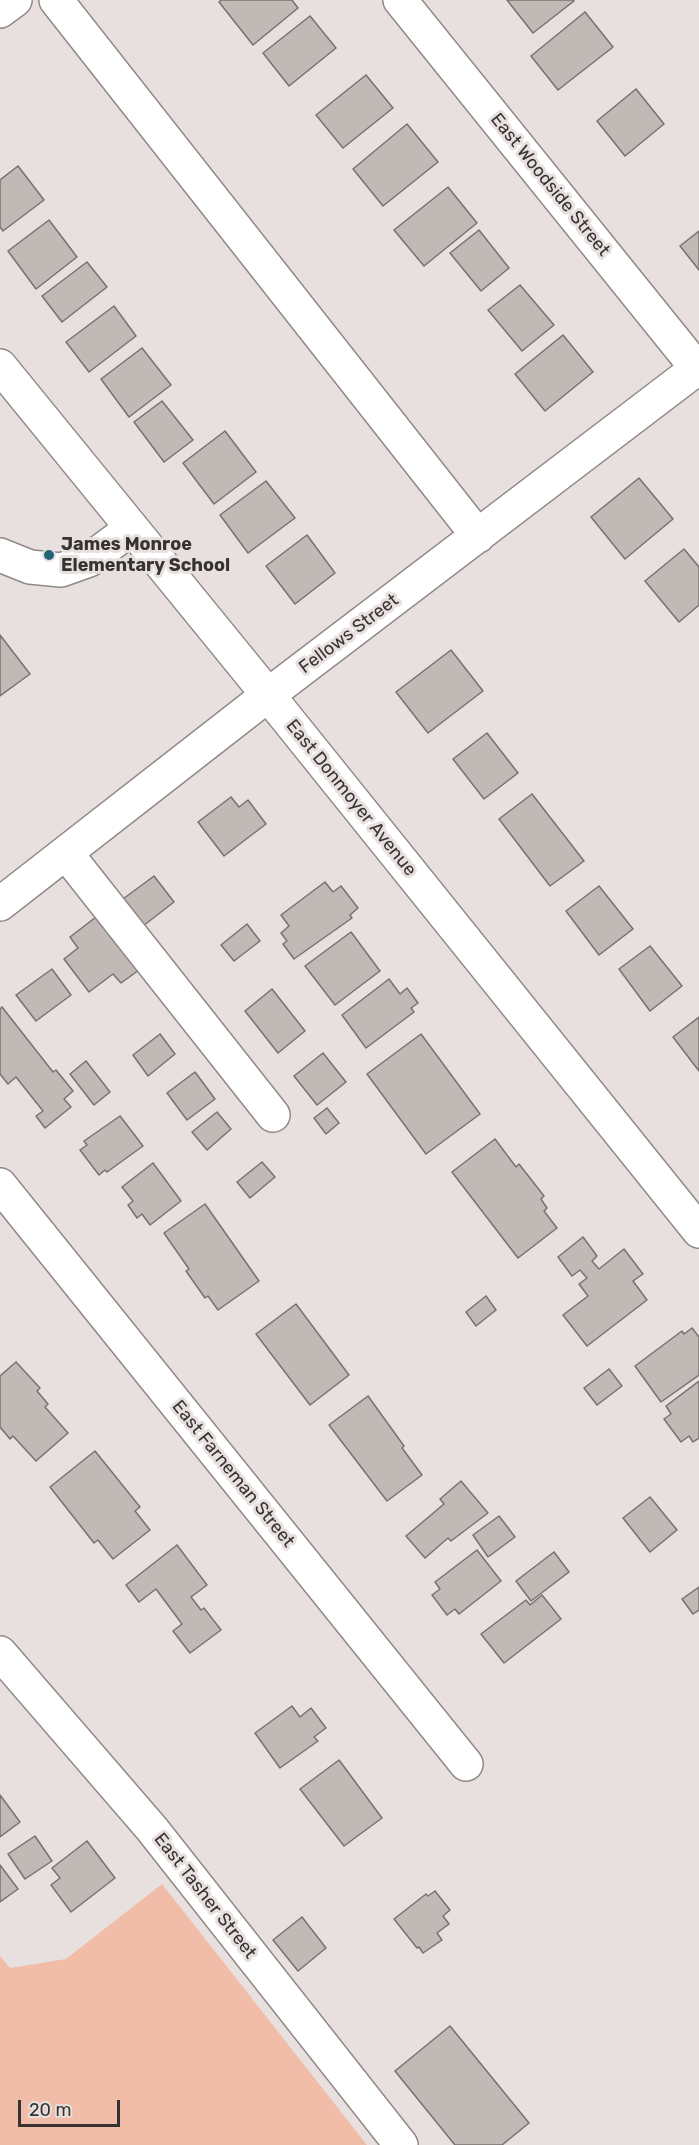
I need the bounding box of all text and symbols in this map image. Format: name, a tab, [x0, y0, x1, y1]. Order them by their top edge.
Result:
street label: East Woodside Street	[486, 109, 614, 261]
place label: James Monroe Elementary School	[61, 534, 230, 576]
marker: James Monroe Elementary School	[42, 548, 56, 562]
street label: Fellows Street	[295, 590, 403, 678]
street label: East Donmoyer Avenue	[281, 715, 421, 881]
street label: East Farneman Street	[167, 1396, 299, 1552]
street label: East Tasher Street	[149, 1829, 261, 1963]
scale bar	[21, 2088, 123, 2126]
text: 20 m	[29, 2099, 71, 2121]

